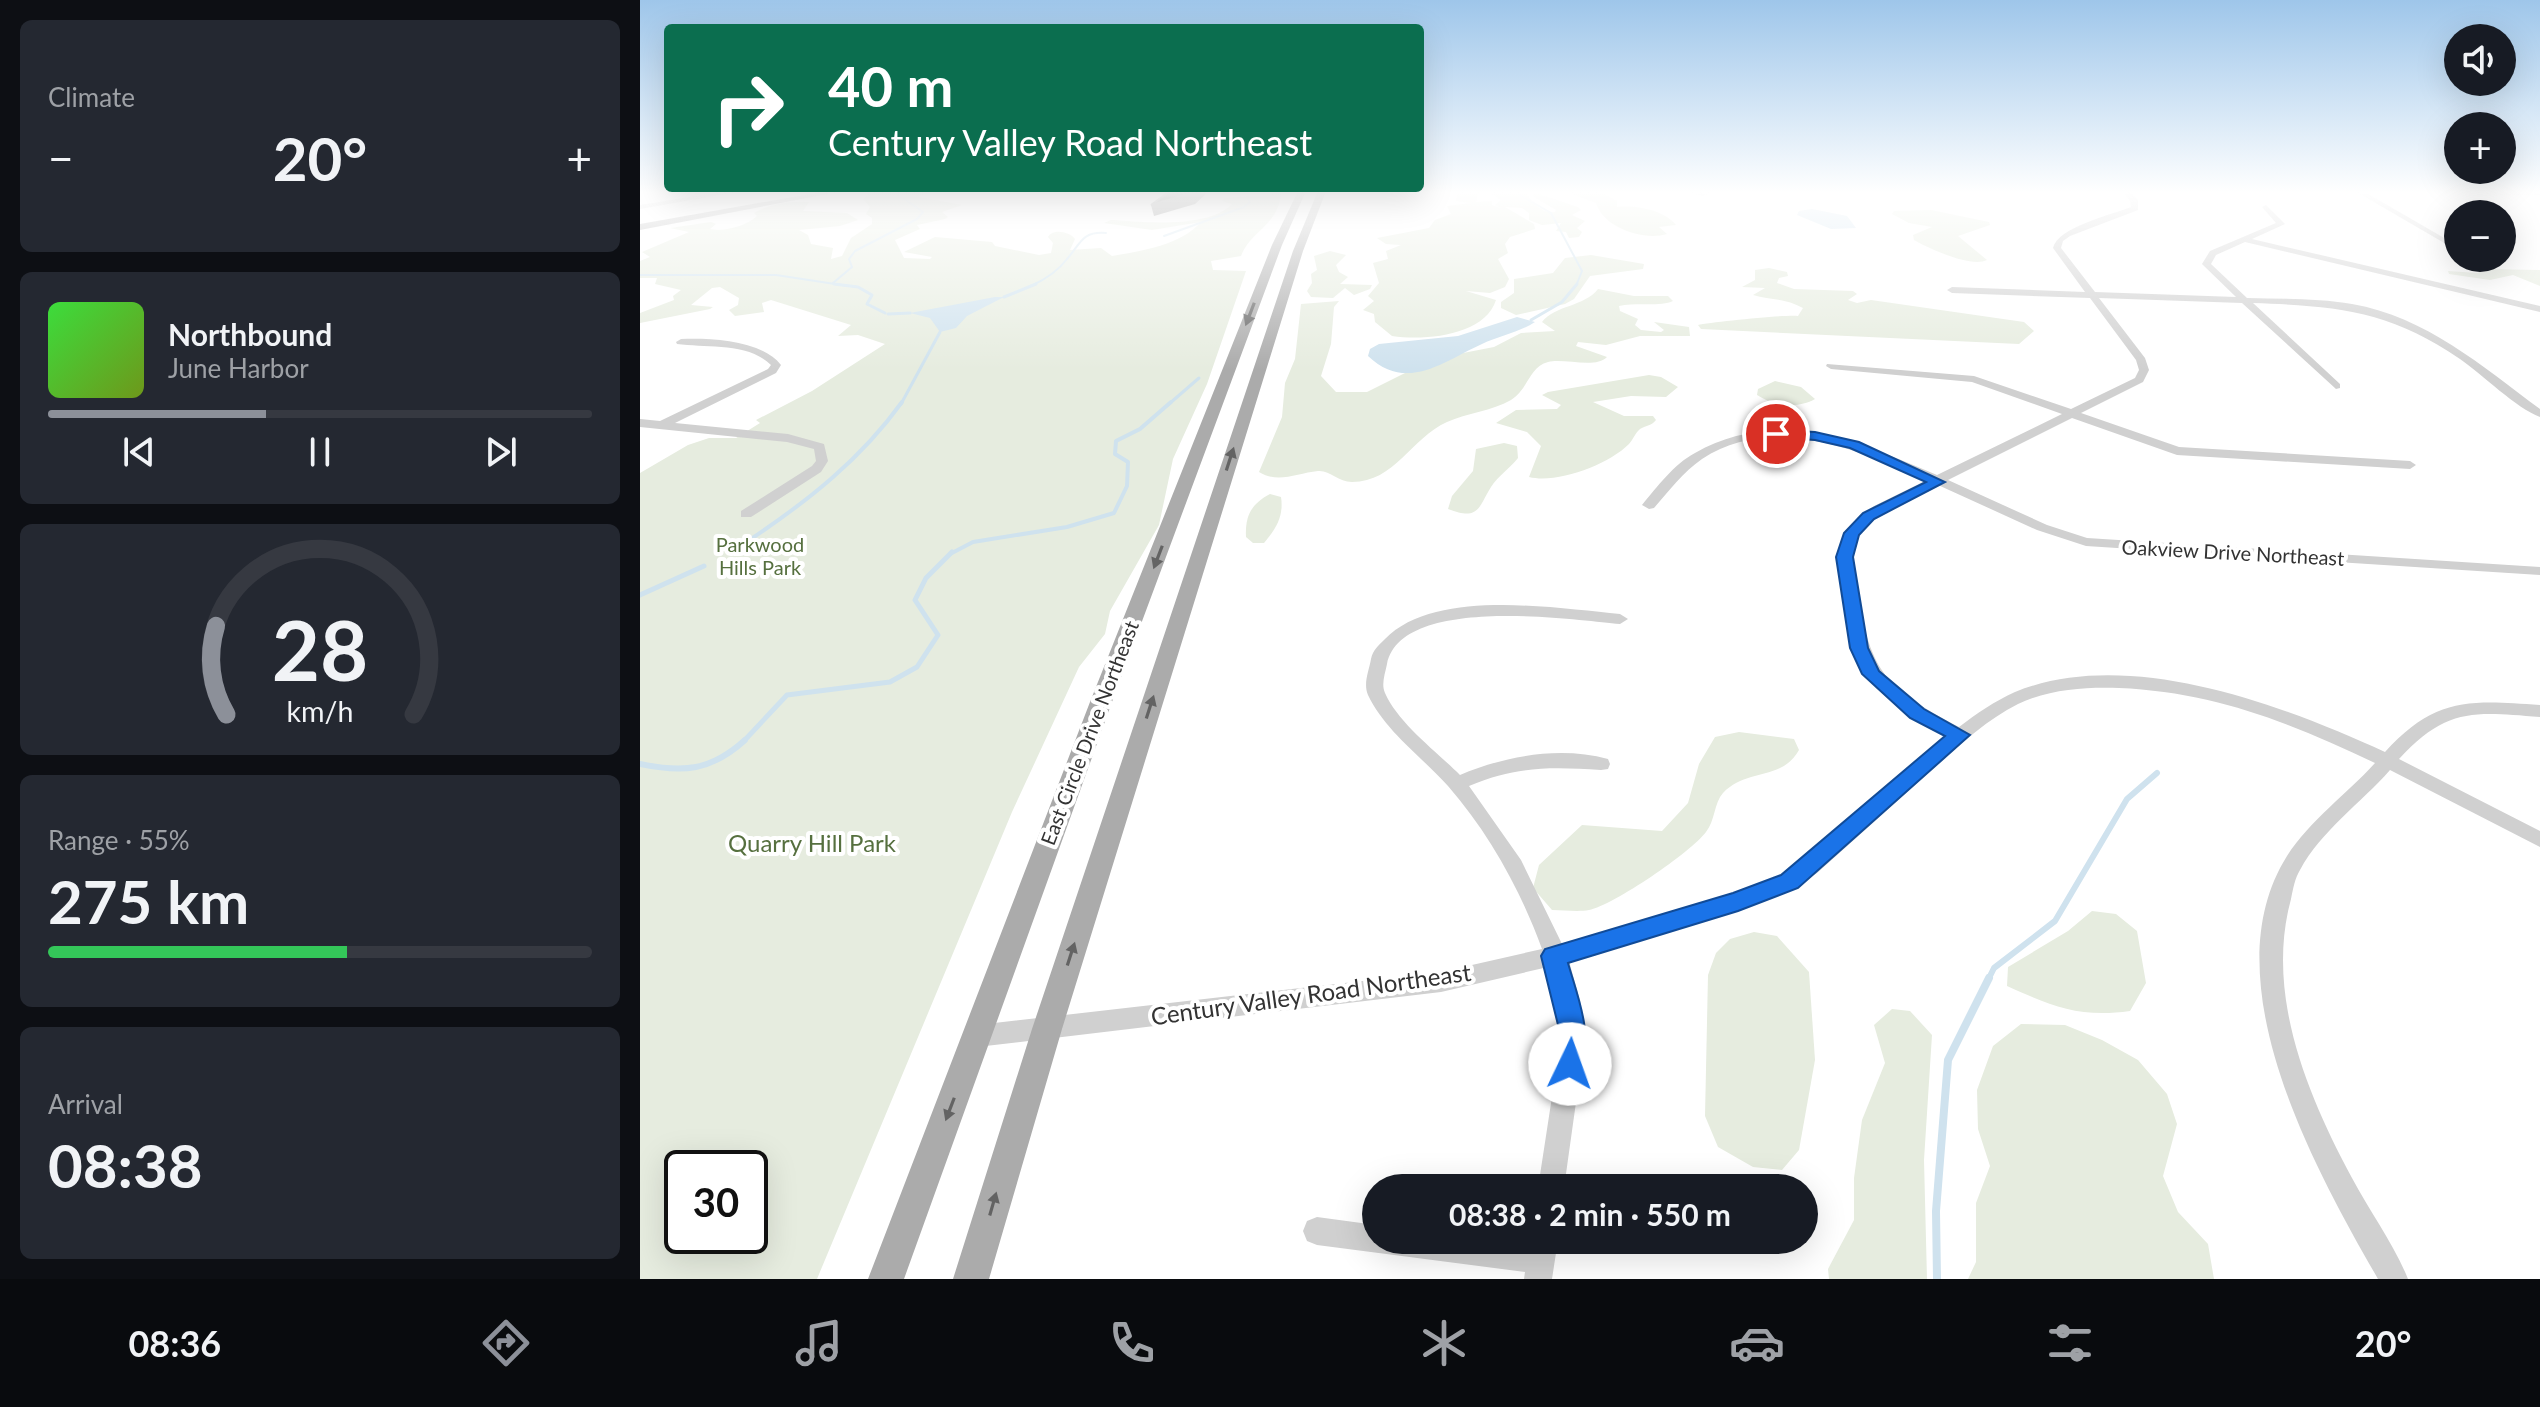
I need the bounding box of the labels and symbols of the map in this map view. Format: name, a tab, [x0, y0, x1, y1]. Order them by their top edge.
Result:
one-way arrow	[1243, 302, 1256, 326]
pin	[1742, 400, 1810, 468]
one-way arrow	[1224, 447, 1237, 471]
park label: Parkwood Hills Park	[716, 532, 804, 579]
street label: Oakview Drive Northeast	[2121, 534, 2345, 570]
one-way arrow	[1151, 545, 1164, 569]
street label: East Circle Drive Northeast	[1035, 617, 1143, 848]
one-way arrow	[1145, 694, 1157, 718]
park label: Quarry Hill Park	[728, 828, 897, 857]
one-way arrow	[1065, 942, 1078, 966]
street label: Century Valley Road Northeast	[1149, 957, 1473, 1030]
position arrow	[1528, 1022, 1612, 1106]
one-way arrow	[943, 1097, 956, 1121]
speed limit sign: 30	[664, 1150, 768, 1254]
one-way arrow	[987, 1192, 1000, 1216]

